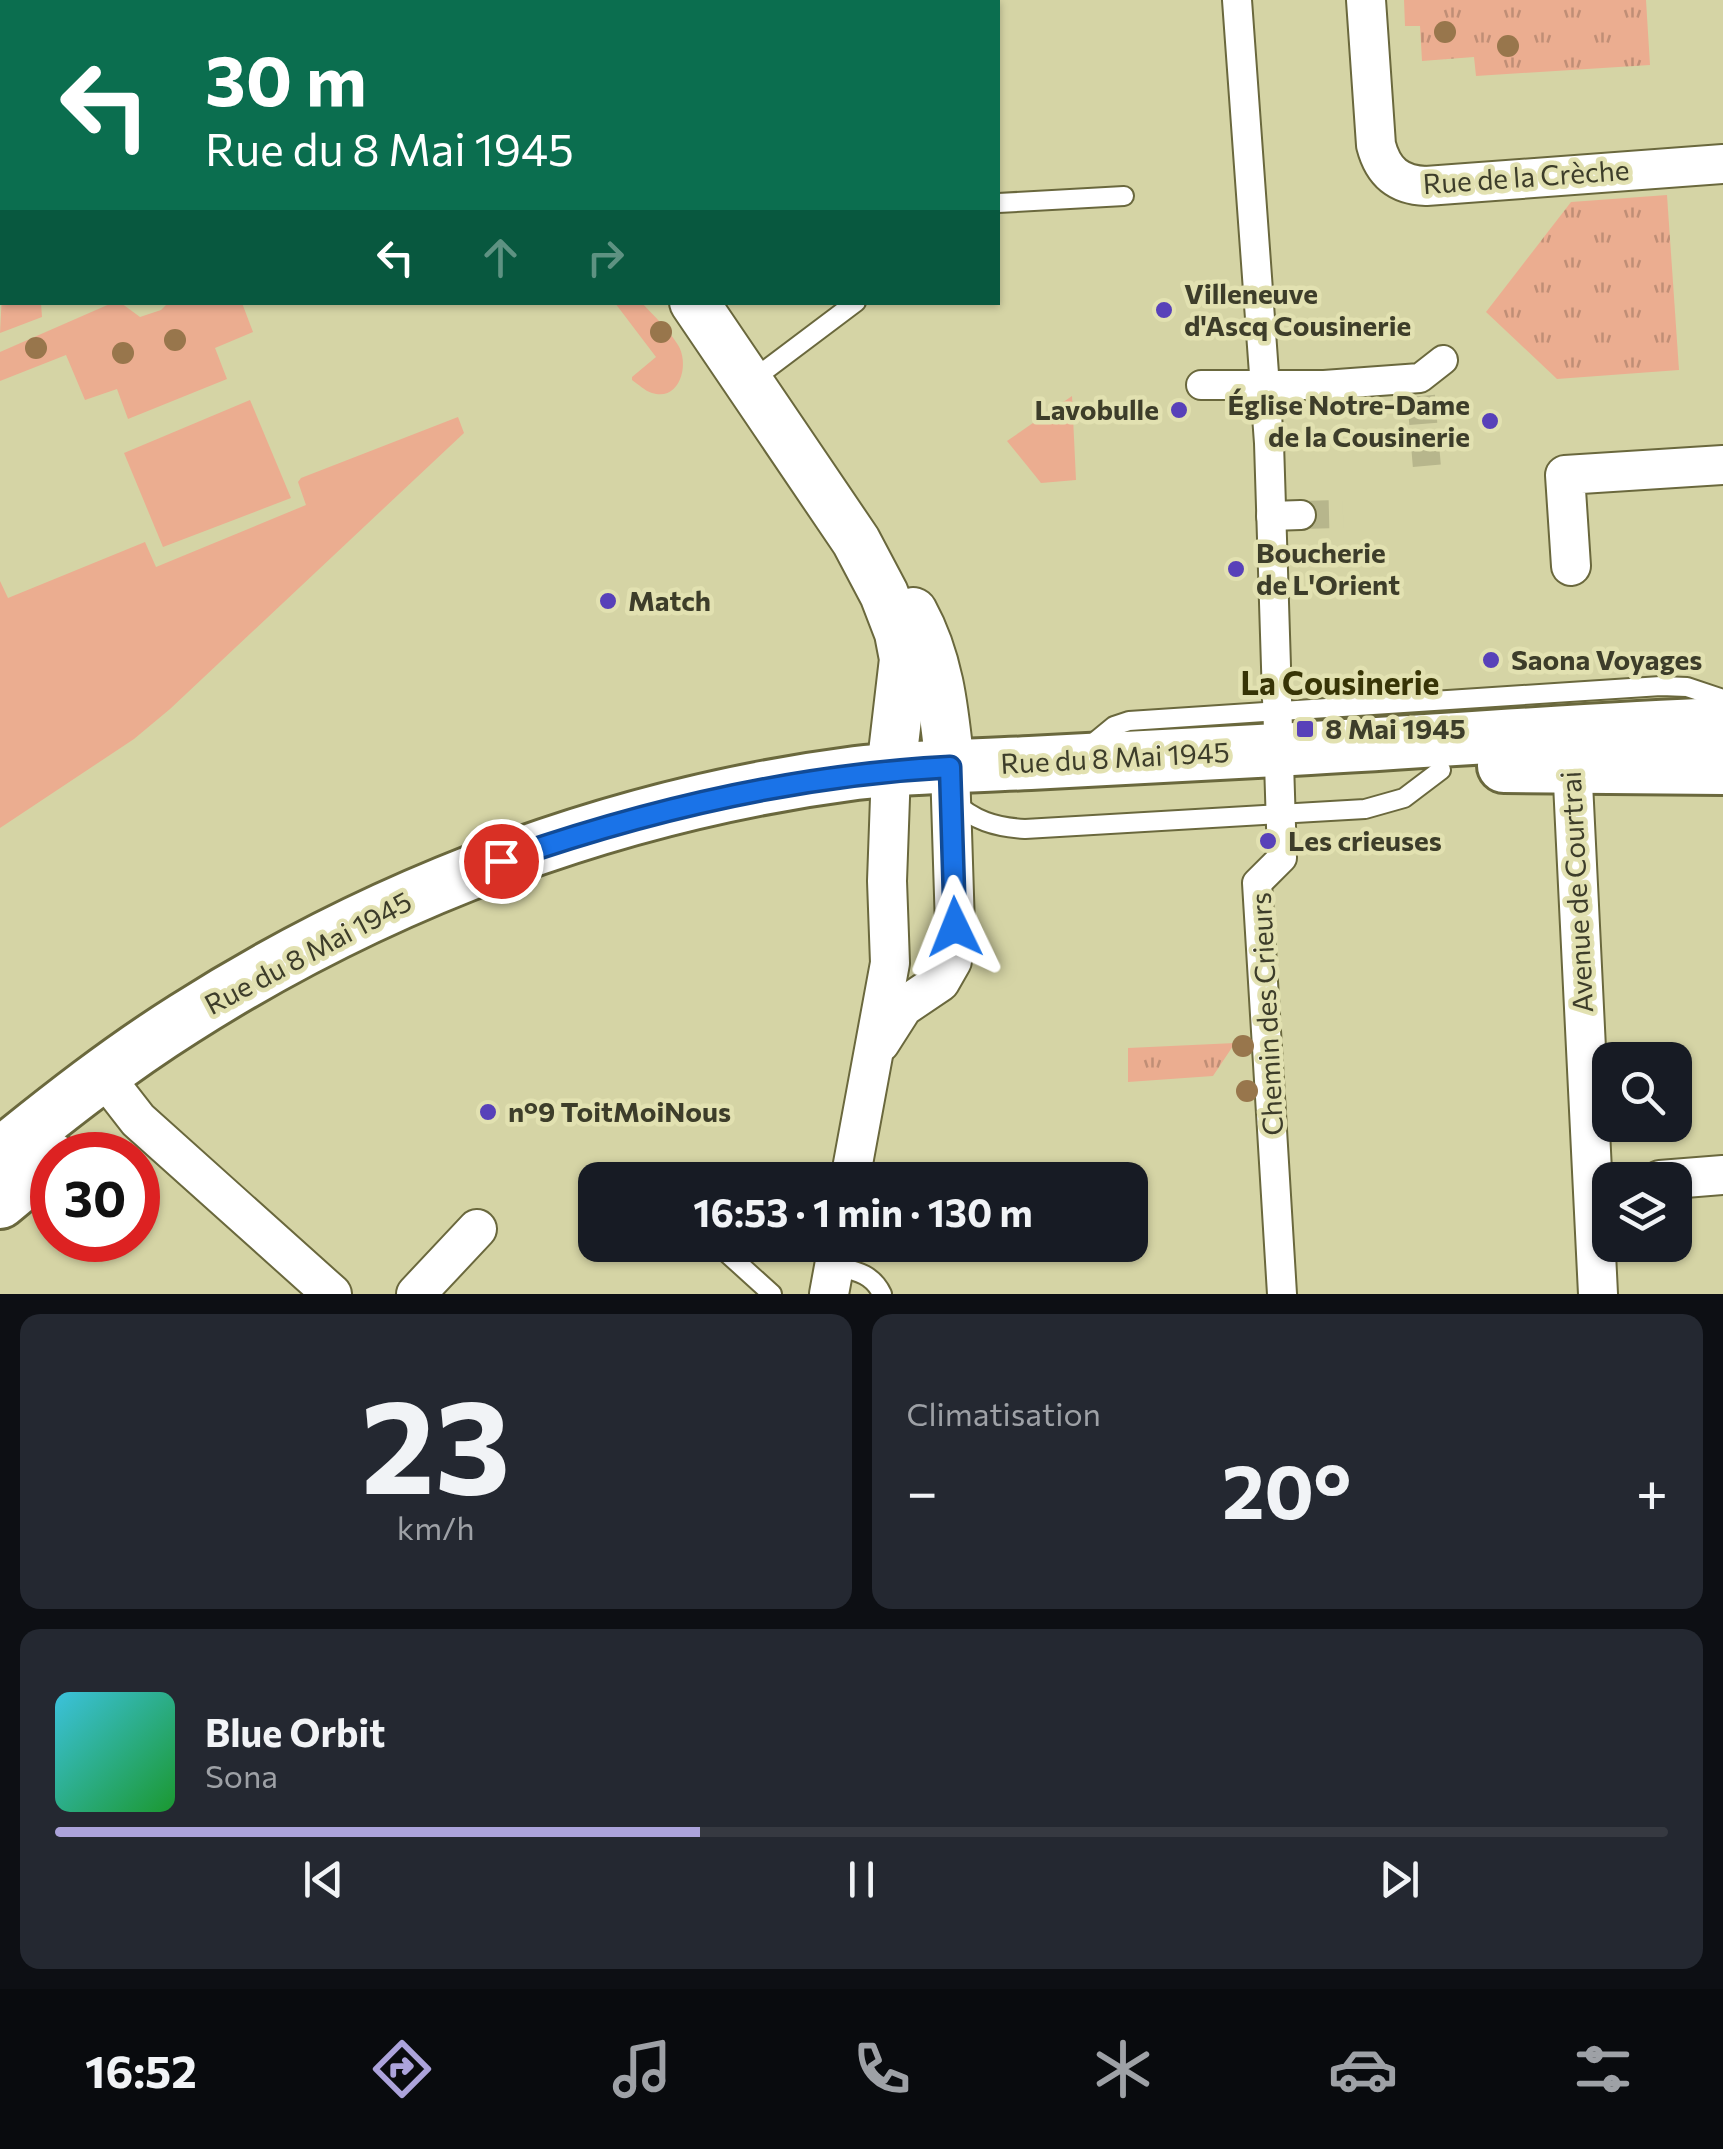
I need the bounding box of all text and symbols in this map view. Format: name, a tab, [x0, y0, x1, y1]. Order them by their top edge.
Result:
text: 30 m	[205, 35, 367, 120]
icon: left	[40, 40, 170, 170]
text: Rue du 8 Mai 1945	[205, 120, 574, 175]
street label: Rue de la Crèche	[1421, 152, 1630, 200]
icon: left	[368, 230, 423, 285]
icon: ahead	[473, 230, 528, 285]
icon: right	[578, 230, 633, 285]
place label: Villeneuve d'Ascq Cousinerie	[1184, 276, 1411, 342]
marker: Villeneuve d'Ascq Cousinerie	[1153, 299, 1175, 321]
place label: Église Notre-Dame de la Cousinerie	[1228, 387, 1470, 453]
place label: Lavobulle	[1034, 392, 1159, 426]
marker: Lavobulle	[1168, 399, 1190, 421]
marker: Église Notre-Dame de la Cousinerie	[1479, 410, 1501, 432]
place label: Boucherie de L'Orient	[1256, 535, 1400, 601]
marker: Boucherie de L'Orient	[1225, 558, 1247, 580]
place label: Match	[628, 583, 711, 617]
marker: Match	[597, 590, 619, 612]
place label: Saona Voyages	[1511, 642, 1702, 676]
marker: Saona Voyages	[1480, 649, 1502, 671]
district label: La Cousinerie	[1241, 662, 1439, 702]
place label: 8 Mai 1945	[1325, 711, 1466, 745]
marker: 8 Mai 1945	[1294, 718, 1316, 740]
street label: Rue du 8 Mai 1945	[999, 734, 1230, 780]
street label: Avenue de Courtrai	[1553, 770, 1599, 1014]
pin	[459, 819, 544, 904]
place label: Les crieuses	[1288, 823, 1442, 857]
marker: Les crieuses	[1257, 830, 1279, 852]
icon: arrive	[474, 834, 529, 889]
position arrow	[903, 875, 1007, 979]
street label: Rue du 8 Mai 1945	[198, 883, 417, 1021]
street label: Chemin des Crieurs	[1243, 892, 1289, 1137]
map controls	[1592, 1042, 1692, 1262]
button: search	[1592, 1042, 1692, 1142]
place label: n°9 ToitMoiNous	[508, 1094, 731, 1128]
marker: n°9 ToitMoiNous	[477, 1101, 499, 1123]
speed limit sign: 30	[30, 1132, 160, 1262]
button: layers	[1592, 1162, 1692, 1262]
text: 16:53 · 1 min · 130 m	[693, 1188, 1033, 1235]
text: 23	[361, 1362, 511, 1521]
text: Climatisation	[907, 1393, 1101, 1433]
text: 20°	[1222, 1443, 1351, 1534]
text: −	[907, 1456, 938, 1523]
text: +	[1636, 1456, 1668, 1523]
text: km/h	[397, 1507, 475, 1547]
text: Blue Orbit	[205, 1708, 385, 1755]
text: Sona	[205, 1755, 278, 1795]
icon: previous	[296, 1852, 351, 1907]
icon: pause	[834, 1852, 889, 1907]
icon: next	[1372, 1852, 1427, 1907]
icon: directions	[367, 2034, 437, 2104]
icon: music	[607, 2034, 677, 2104]
icon: phone	[847, 2034, 917, 2104]
icon: climate	[1088, 2034, 1158, 2104]
icon: car	[1328, 2034, 1398, 2104]
icon: filters	[1568, 2034, 1638, 2104]
text: 16:52	[85, 2042, 197, 2097]

